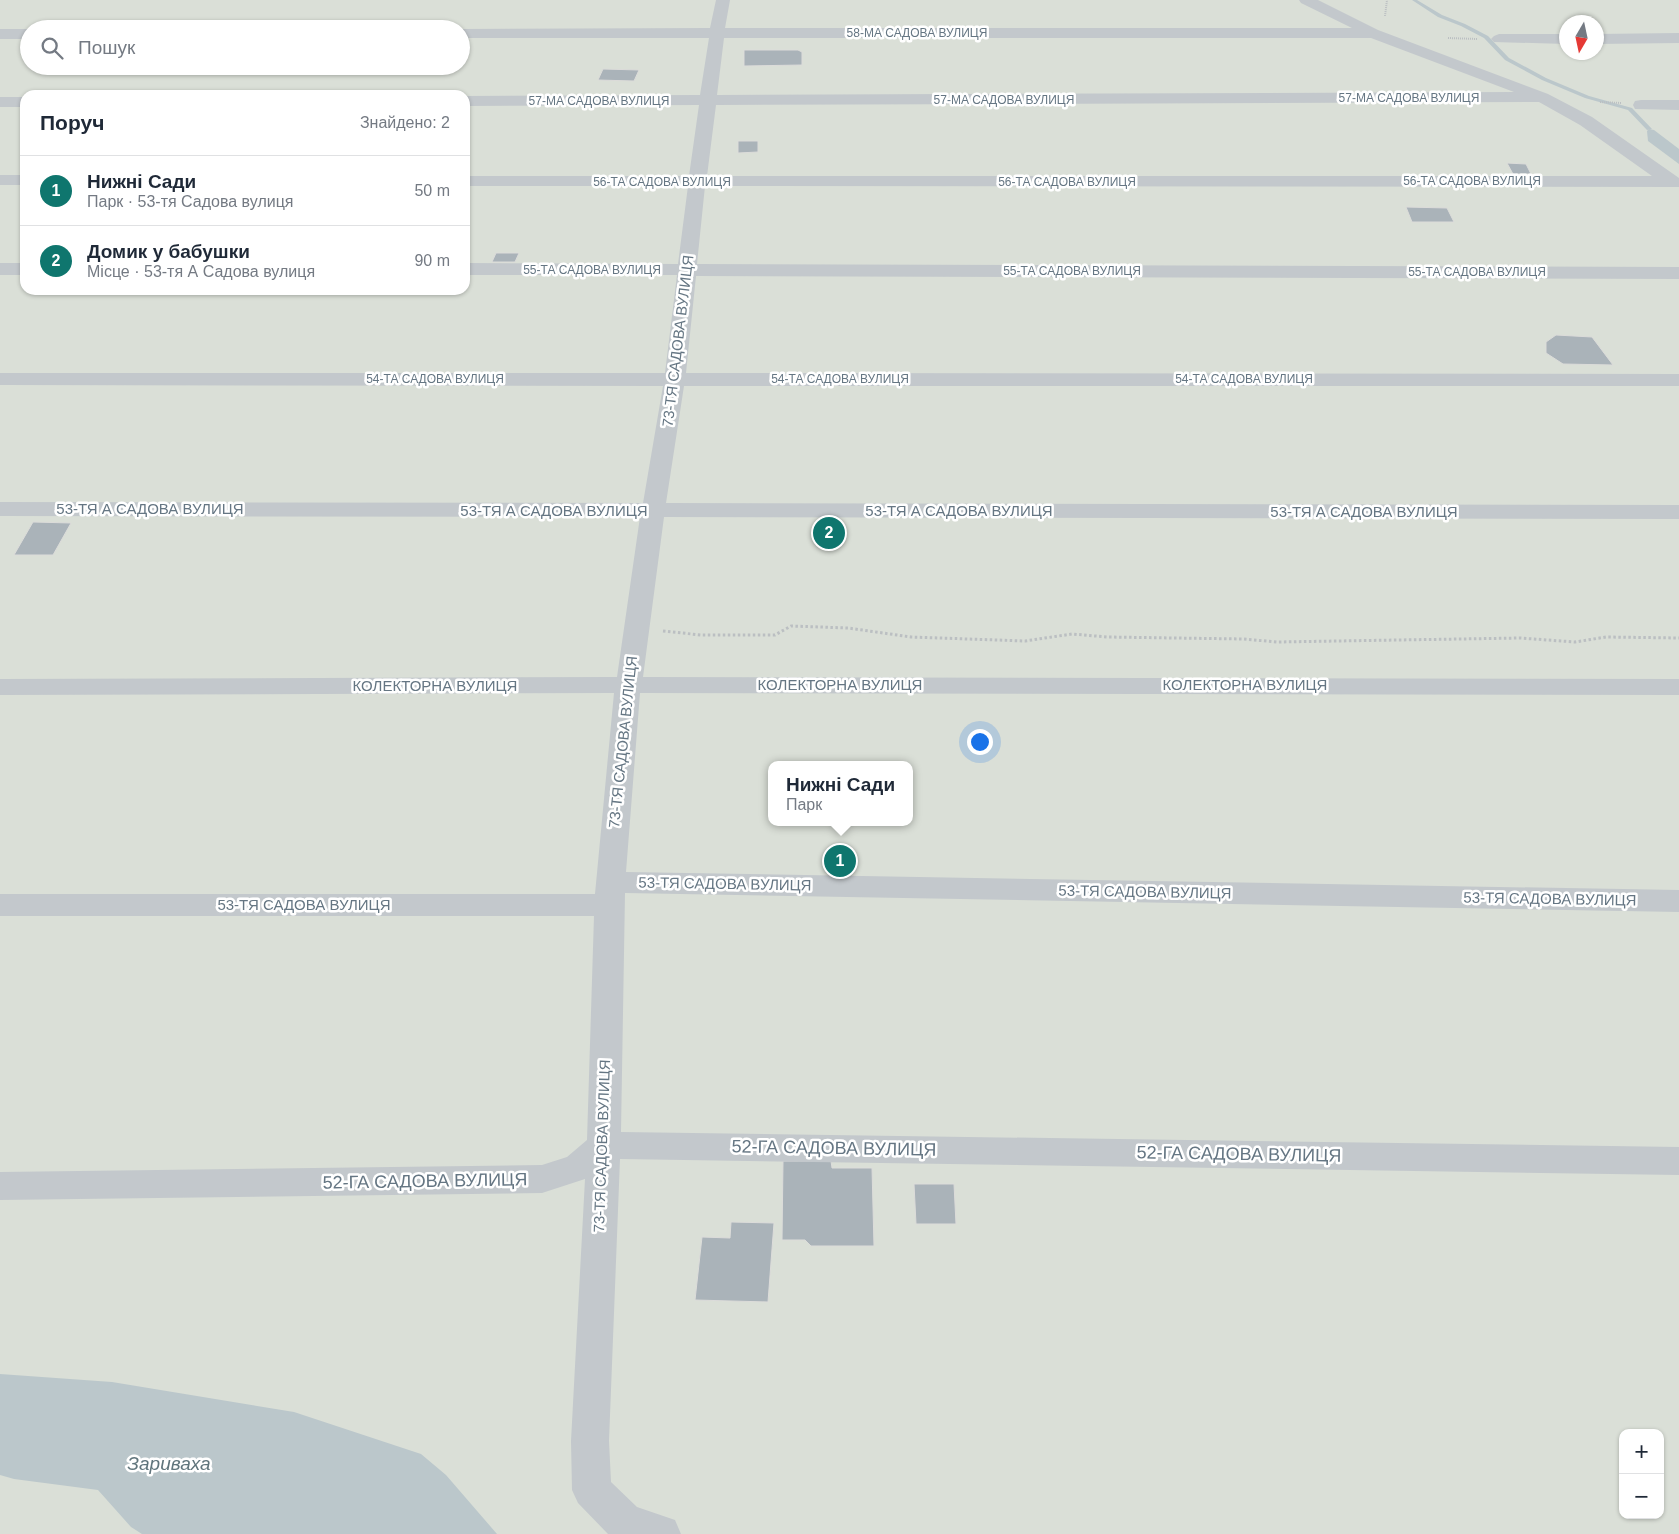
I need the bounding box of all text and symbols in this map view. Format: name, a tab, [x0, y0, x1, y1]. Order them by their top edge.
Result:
north arrow	[1559, 15, 1604, 60]
search box	[20, 20, 470, 75]
street label: 58-МА САДОВА ВУЛИЦЯ	[847, 26, 987, 40]
icon: search	[38, 34, 66, 62]
text: Пошук	[78, 37, 135, 58]
street label: 57-МА САДОВА ВУЛИЦЯ	[1339, 91, 1479, 105]
street label: 57-МА САДОВА ВУЛИЦЯ	[934, 93, 1074, 107]
street label: 57-МА САДОВА ВУЛИЦЯ	[529, 94, 669, 108]
text: Поруч	[40, 111, 104, 134]
text: Знайдено: 2	[360, 114, 450, 131]
text: Нижні Сади	[87, 171, 196, 192]
street label: 56-ТА САДОВА ВУЛИЦЯ	[1403, 174, 1541, 188]
street label: 56-ТА САДОВА ВУЛИЦЯ	[593, 175, 731, 189]
street label: 56-ТА САДОВА ВУЛИЦЯ	[998, 175, 1136, 189]
text: 1	[52, 182, 60, 199]
text: 50 m	[414, 182, 450, 199]
text: Парк · 53-тя Садова вулиця	[87, 193, 294, 210]
text: Домик у бабушки	[87, 241, 250, 262]
text: 2	[52, 252, 60, 269]
text: 90 m	[414, 252, 450, 269]
street label: 73-ТЯ САДОВА ВУЛИЦЯ	[659, 254, 696, 428]
text: Місце · 53-тя А Садова вулиця	[87, 263, 315, 280]
street label: 55-ТА САДОВА ВУЛИЦЯ	[523, 263, 661, 277]
street label: 55-ТА САДОВА ВУЛИЦЯ	[1003, 264, 1141, 278]
street label: 55-ТА САДОВА ВУЛИЦЯ	[1408, 265, 1546, 279]
street label: 54-ТА САДОВА ВУЛИЦЯ	[366, 372, 504, 386]
street label: 54-ТА САДОВА ВУЛИЦЯ	[771, 372, 909, 386]
street label: 54-ТА САДОВА ВУЛИЦЯ	[1175, 372, 1313, 386]
street label: 53-ТЯ А САДОВА ВУЛИЦЯ	[56, 500, 244, 517]
street label: 53-ТЯ А САДОВА ВУЛИЦЯ	[460, 502, 648, 519]
street label: 53-ТЯ А САДОВА ВУЛИЦЯ	[865, 502, 1053, 519]
street label: 53-ТЯ А САДОВА ВУЛИЦЯ	[1270, 503, 1458, 520]
pin: 2	[813, 514, 845, 552]
street label: 73-ТЯ САДОВА ВУЛИЦЯ	[605, 655, 640, 829]
street label: КОЛЕКТОРНА ВУЛИЦЯ	[758, 676, 922, 693]
street label: КОЛЕКТОРНА ВУЛИЦЯ	[1163, 676, 1327, 693]
street label: КОЛЕКТОРНА ВУЛИЦЯ	[353, 677, 517, 694]
your location	[967, 729, 993, 755]
popup	[768, 761, 913, 826]
text: Нижні Сади	[786, 774, 895, 795]
text: Парк	[786, 796, 822, 813]
pin: 1	[824, 842, 856, 880]
street label: 53-ТЯ САДОВА ВУЛИЦЯ	[638, 873, 812, 894]
street label: 53-ТЯ САДОВА ВУЛИЦЯ	[1058, 881, 1232, 902]
street label: 53-ТЯ САДОВА ВУЛИЦЯ	[1463, 888, 1637, 909]
street label: 53-ТЯ САДОВА ВУЛИЦЯ	[217, 896, 391, 913]
street label: 73-ТЯ САДОВА ВУЛИЦЯ	[590, 1059, 613, 1233]
street label: 52-ГА САДОВА ВУЛИЦЯ	[731, 1136, 937, 1160]
street label: 52-ГА САДОВА ВУЛИЦЯ	[1136, 1142, 1342, 1166]
street label: 52-ГА САДОВА ВУЛИЦЯ	[322, 1169, 528, 1193]
map controls	[1619, 1429, 1664, 1519]
button: +	[1619, 1429, 1664, 1474]
water label: Зариваха	[127, 1453, 211, 1474]
button: −	[1619, 1474, 1664, 1519]

